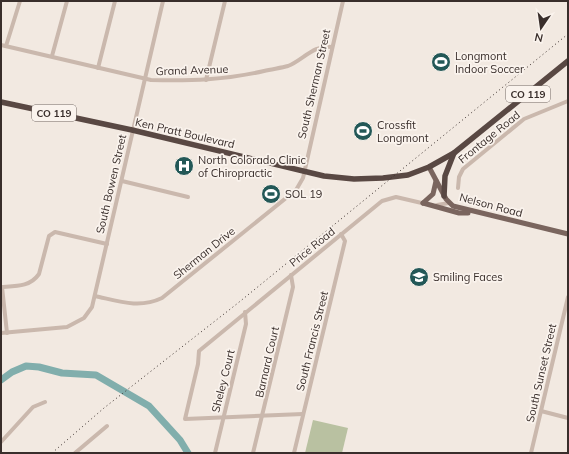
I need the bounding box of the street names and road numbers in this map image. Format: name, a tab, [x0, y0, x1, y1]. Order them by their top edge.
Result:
street label: South Sherman Street	[295, 28, 333, 140]
street label: Grand Avenue	[155, 62, 229, 78]
road number: CO 119	[506, 86, 550, 102]
road number: CO 119	[32, 105, 76, 121]
street label: Frontage Road	[455, 108, 523, 166]
street label: Ken Pratt Boulevard	[134, 115, 236, 151]
street label: South Bowen Street	[93, 133, 129, 235]
street label: Nelson Road	[458, 190, 524, 220]
street label: Sherman Drive	[170, 224, 238, 282]
street label: Price Road	[286, 224, 338, 270]
street label: South Francis Street	[293, 289, 331, 392]
street label: South Sunset Street	[523, 322, 559, 424]
street label: Barnard Court	[252, 325, 282, 399]
street label: Sheley Court	[208, 348, 238, 414]

